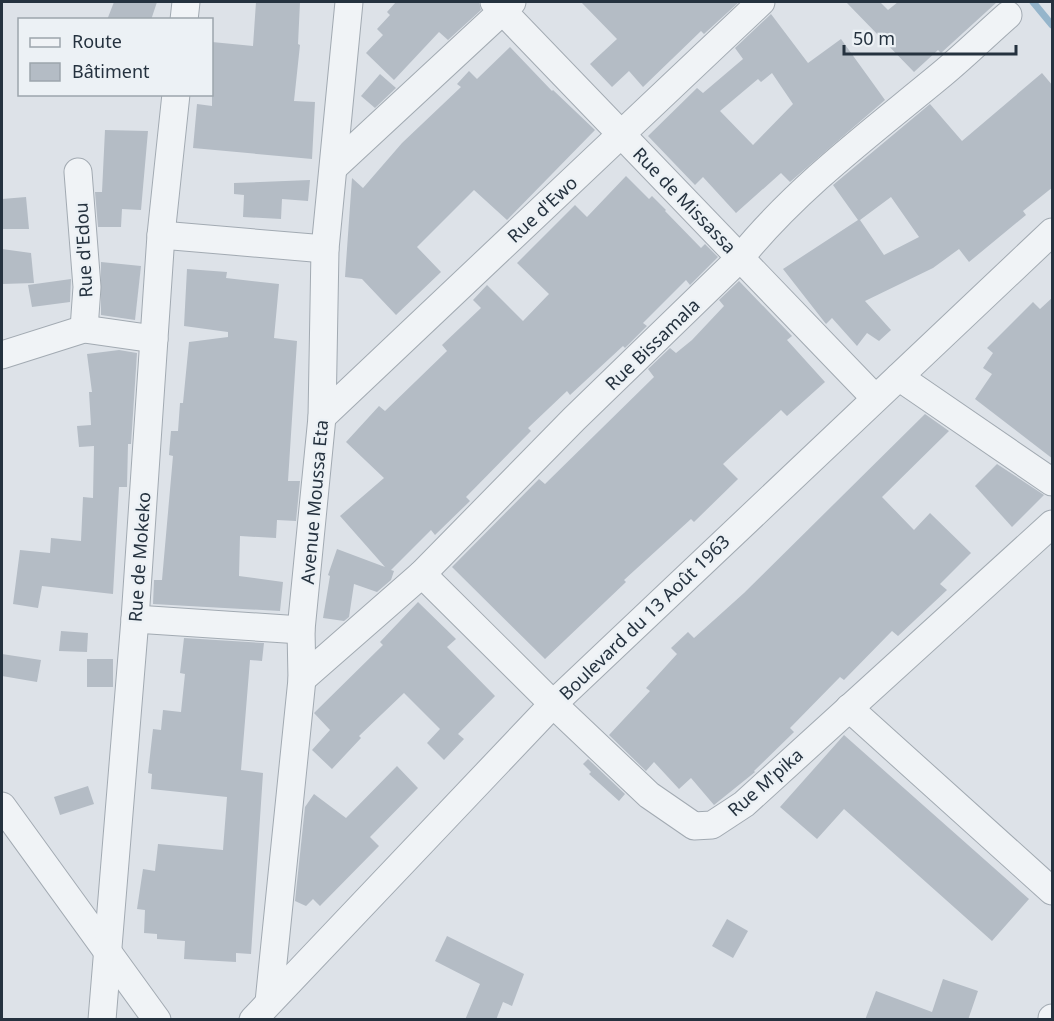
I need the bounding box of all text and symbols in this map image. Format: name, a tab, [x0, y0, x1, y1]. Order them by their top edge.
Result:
legend	[18, 18, 213, 96]
scale bar	[844, 18, 1016, 56]
text: 50 m	[853, 26, 895, 50]
text: Route	[72, 29, 122, 53]
text: Bâtiment	[72, 59, 150, 83]
street label: Rue de Missassa	[628, 142, 742, 258]
street label: Rue d'Ewo	[502, 170, 582, 248]
street label: Rue d'Edou	[69, 202, 97, 298]
street label: Rue Bissamala	[600, 293, 704, 395]
street label: Avenue Moussa Eta	[295, 419, 333, 585]
street label: Rue de Mokeko	[122, 491, 156, 623]
street label: Boulevard du 13 Août 1963	[554, 529, 734, 705]
street label: Rue M'pika	[722, 743, 808, 821]

